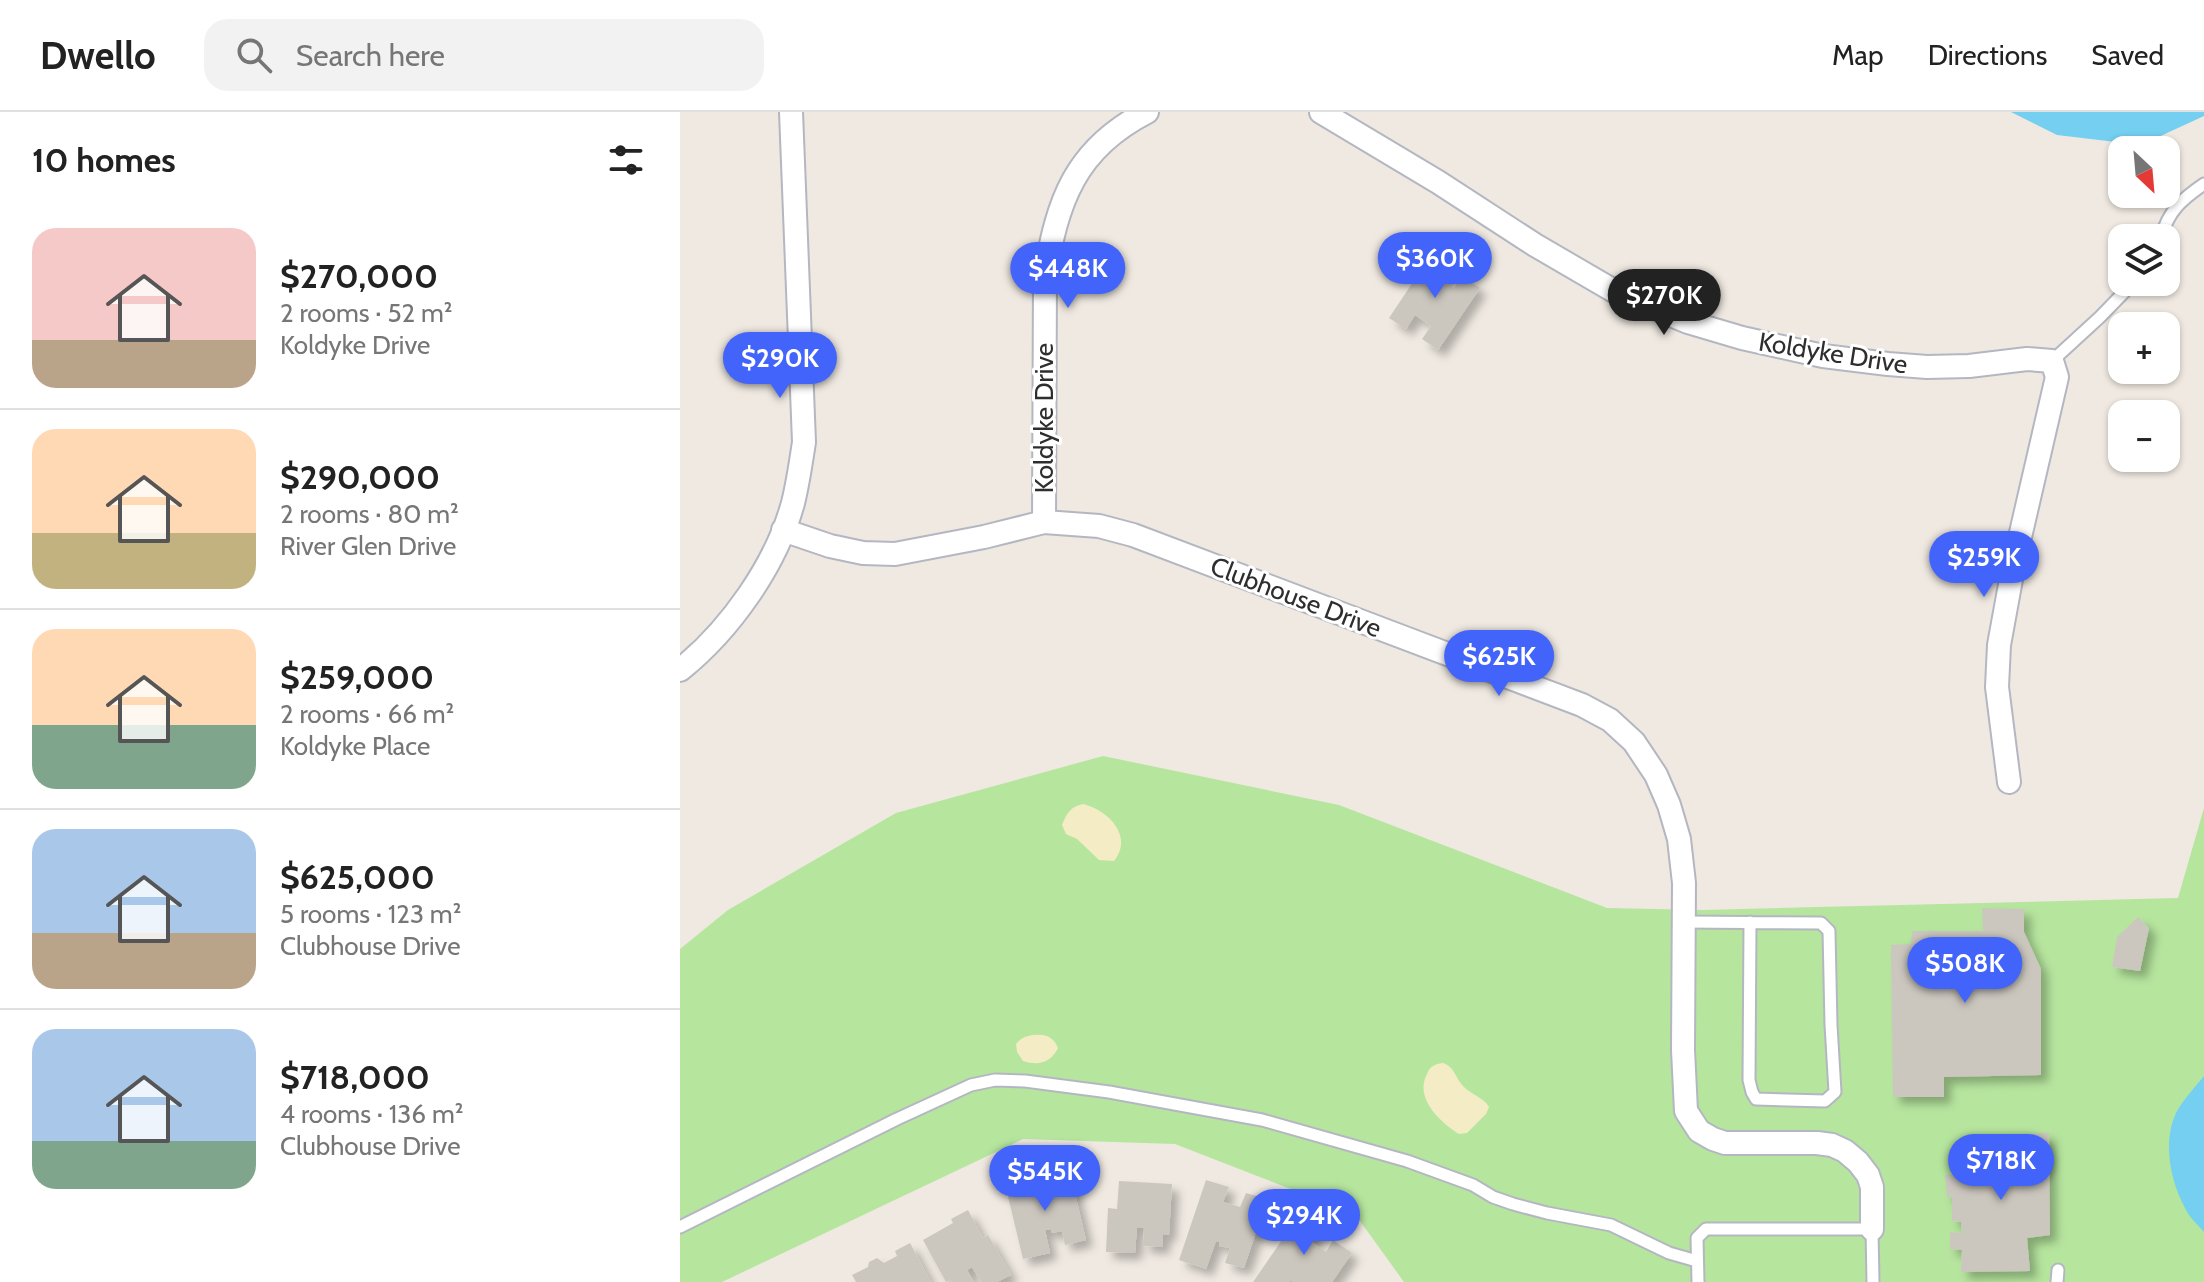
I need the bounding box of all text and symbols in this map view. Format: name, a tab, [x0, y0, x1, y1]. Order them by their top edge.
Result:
search box	[204, 19, 764, 91]
text: Dwello	[40, 32, 156, 79]
icon: search	[232, 33, 276, 77]
text: Search here	[296, 37, 445, 74]
text: Map	[1832, 38, 1884, 72]
text: Directions	[1928, 38, 2047, 72]
text: Saved	[2091, 38, 2164, 72]
north arrow	[2108, 136, 2180, 208]
map controls	[2108, 136, 2180, 472]
icon: filters	[604, 138, 648, 182]
text: 10 homes	[32, 139, 176, 181]
button: layers	[2108, 224, 2180, 296]
pin: $360K	[1379, 232, 1491, 300]
pin: $448K	[1012, 242, 1124, 310]
text: $360K	[1396, 242, 1474, 274]
text: $448K	[1028, 252, 1108, 284]
text: $270,000	[280, 255, 438, 297]
icon: home	[96, 260, 192, 356]
pin: $270K	[1608, 269, 1720, 337]
text: $270K	[1626, 279, 1702, 311]
text: 2 rooms · 52 m²	[280, 297, 452, 329]
button: +	[2108, 312, 2180, 384]
street label: Koldyke Drive	[1756, 325, 1910, 381]
text: Koldyke Drive	[280, 329, 430, 361]
pin: $290K	[724, 332, 836, 400]
text: $290K	[741, 342, 819, 374]
street label: Koldyke Drive	[1028, 343, 1060, 493]
button: −	[2108, 400, 2180, 472]
text: $290,000	[280, 456, 440, 498]
icon: home	[96, 461, 192, 557]
text: 2 rooms · 80 m²	[280, 498, 459, 530]
text: River Glen Drive	[280, 530, 456, 562]
pin: $259K	[1928, 531, 2040, 599]
text: $259K	[1947, 541, 2021, 573]
street label: Clubhouse Drive	[1206, 550, 1386, 644]
pin: $625K	[1443, 630, 1555, 698]
text: $625K	[1462, 640, 1536, 672]
text: $259,000	[280, 656, 434, 698]
icon: home	[96, 661, 192, 757]
text: 2 rooms · 66 m²	[280, 698, 454, 730]
text: Koldyke Place	[280, 730, 430, 762]
text: $625,000	[280, 856, 435, 898]
icon: home	[96, 861, 192, 957]
text: 5 rooms · 123 m²	[280, 898, 461, 930]
text: Clubhouse Drive	[280, 930, 460, 962]
pin: $508K	[1909, 937, 2021, 1005]
text: $508K	[1925, 947, 2005, 979]
text: $718,000	[280, 1056, 430, 1098]
icon: home	[96, 1061, 192, 1157]
text: 4 rooms · 136 m²	[280, 1098, 463, 1130]
text: Clubhouse Drive	[280, 1130, 460, 1162]
pin: $718K	[1945, 1134, 2057, 1202]
text: $718K	[1966, 1144, 2036, 1176]
pin: $545K	[989, 1145, 1101, 1213]
text: $545K	[1007, 1155, 1083, 1187]
pin: $294K	[1248, 1189, 1360, 1257]
text: $294K	[1266, 1199, 1342, 1231]

